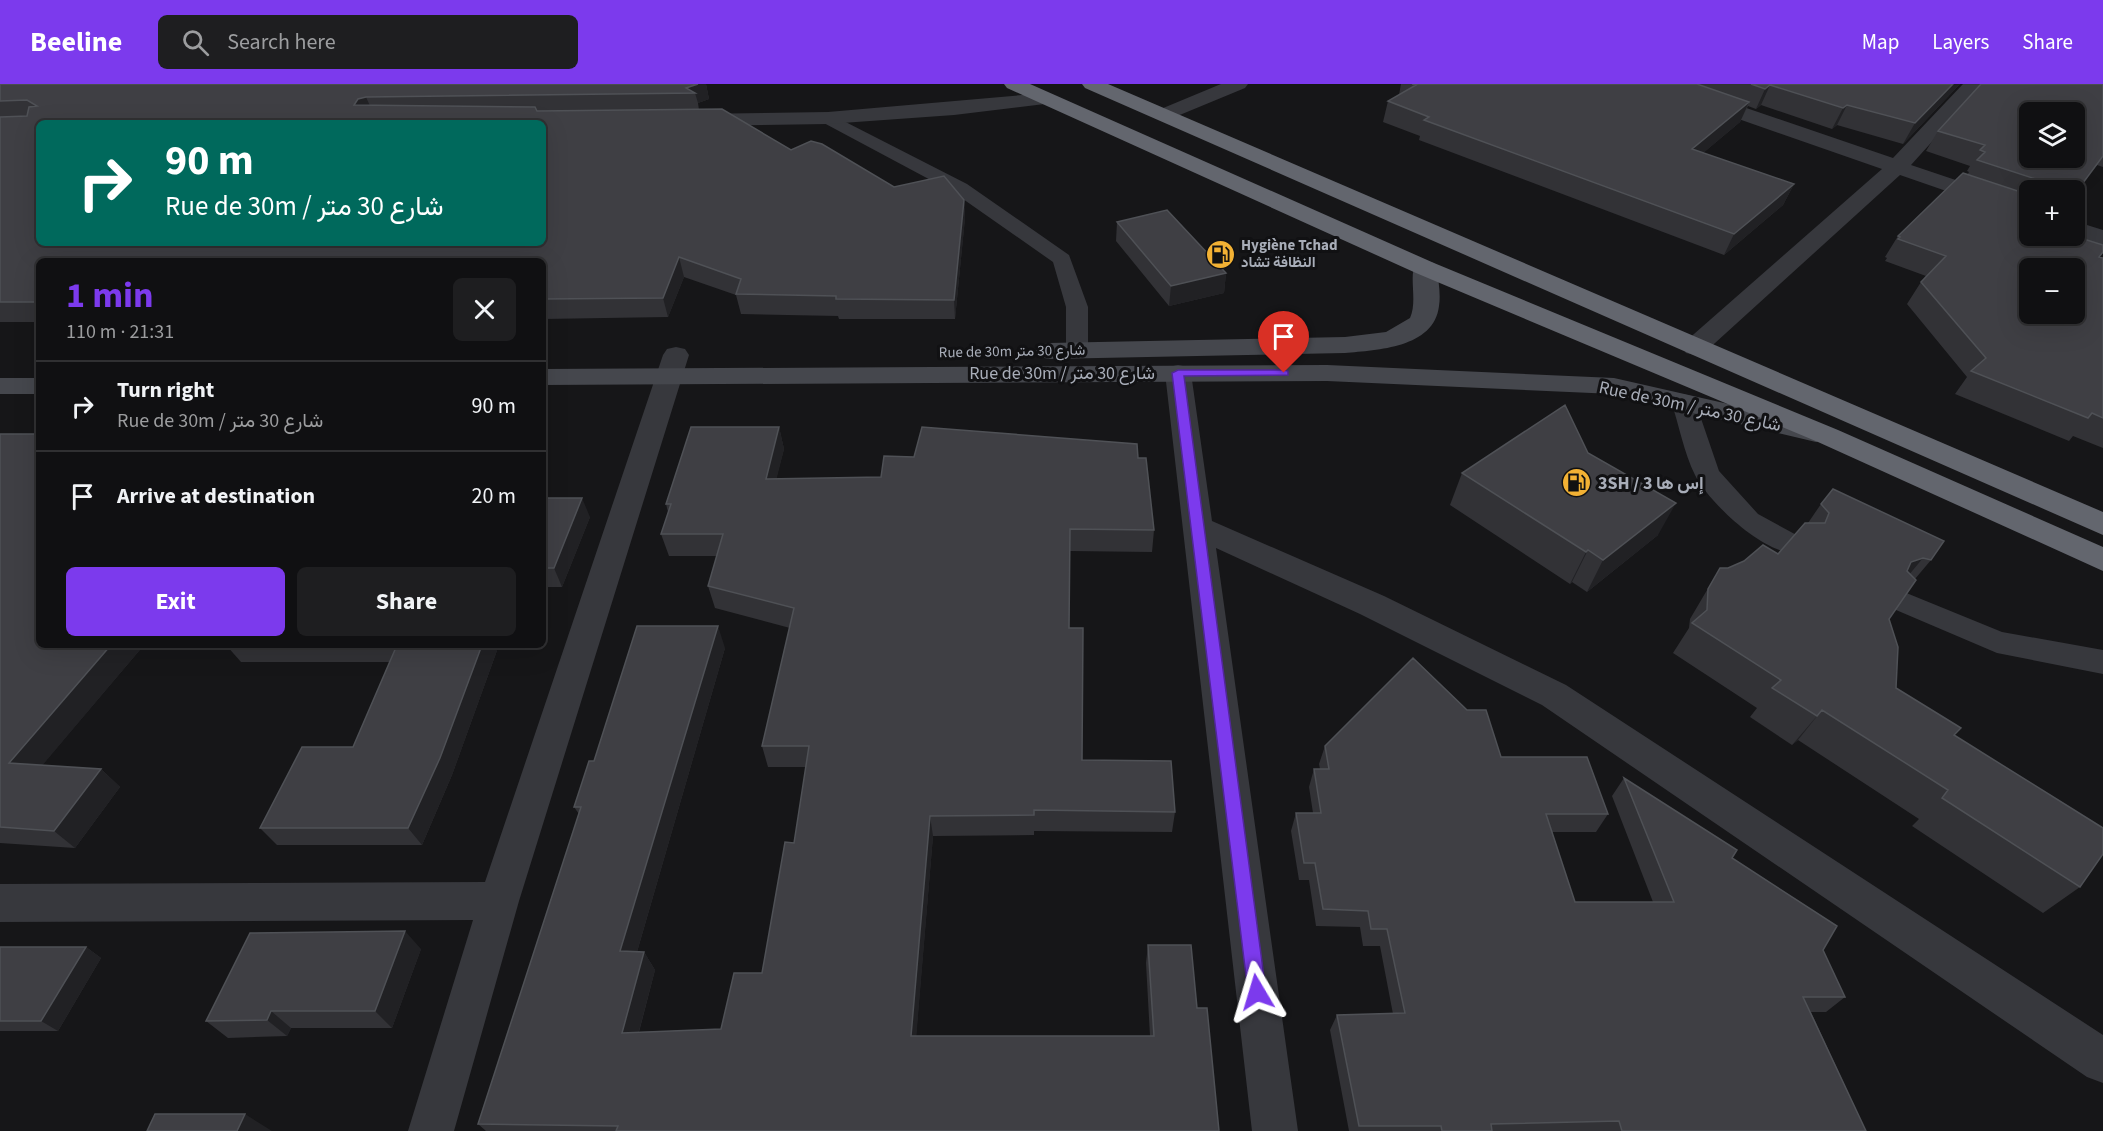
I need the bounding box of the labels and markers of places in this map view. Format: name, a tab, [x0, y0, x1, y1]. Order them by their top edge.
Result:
place label: Hygiène Tchad النظافة تشاد	[1241, 235, 1337, 273]
fuel station icon: Hygiène Tchad النظافة تشاد	[1204, 238, 1236, 270]
pin	[1258, 311, 1309, 373]
fuel station icon: 3SH / 3 إس ها	[1561, 467, 1593, 499]
place label: 3SH / 3 إس ها	[1598, 471, 1704, 496]

